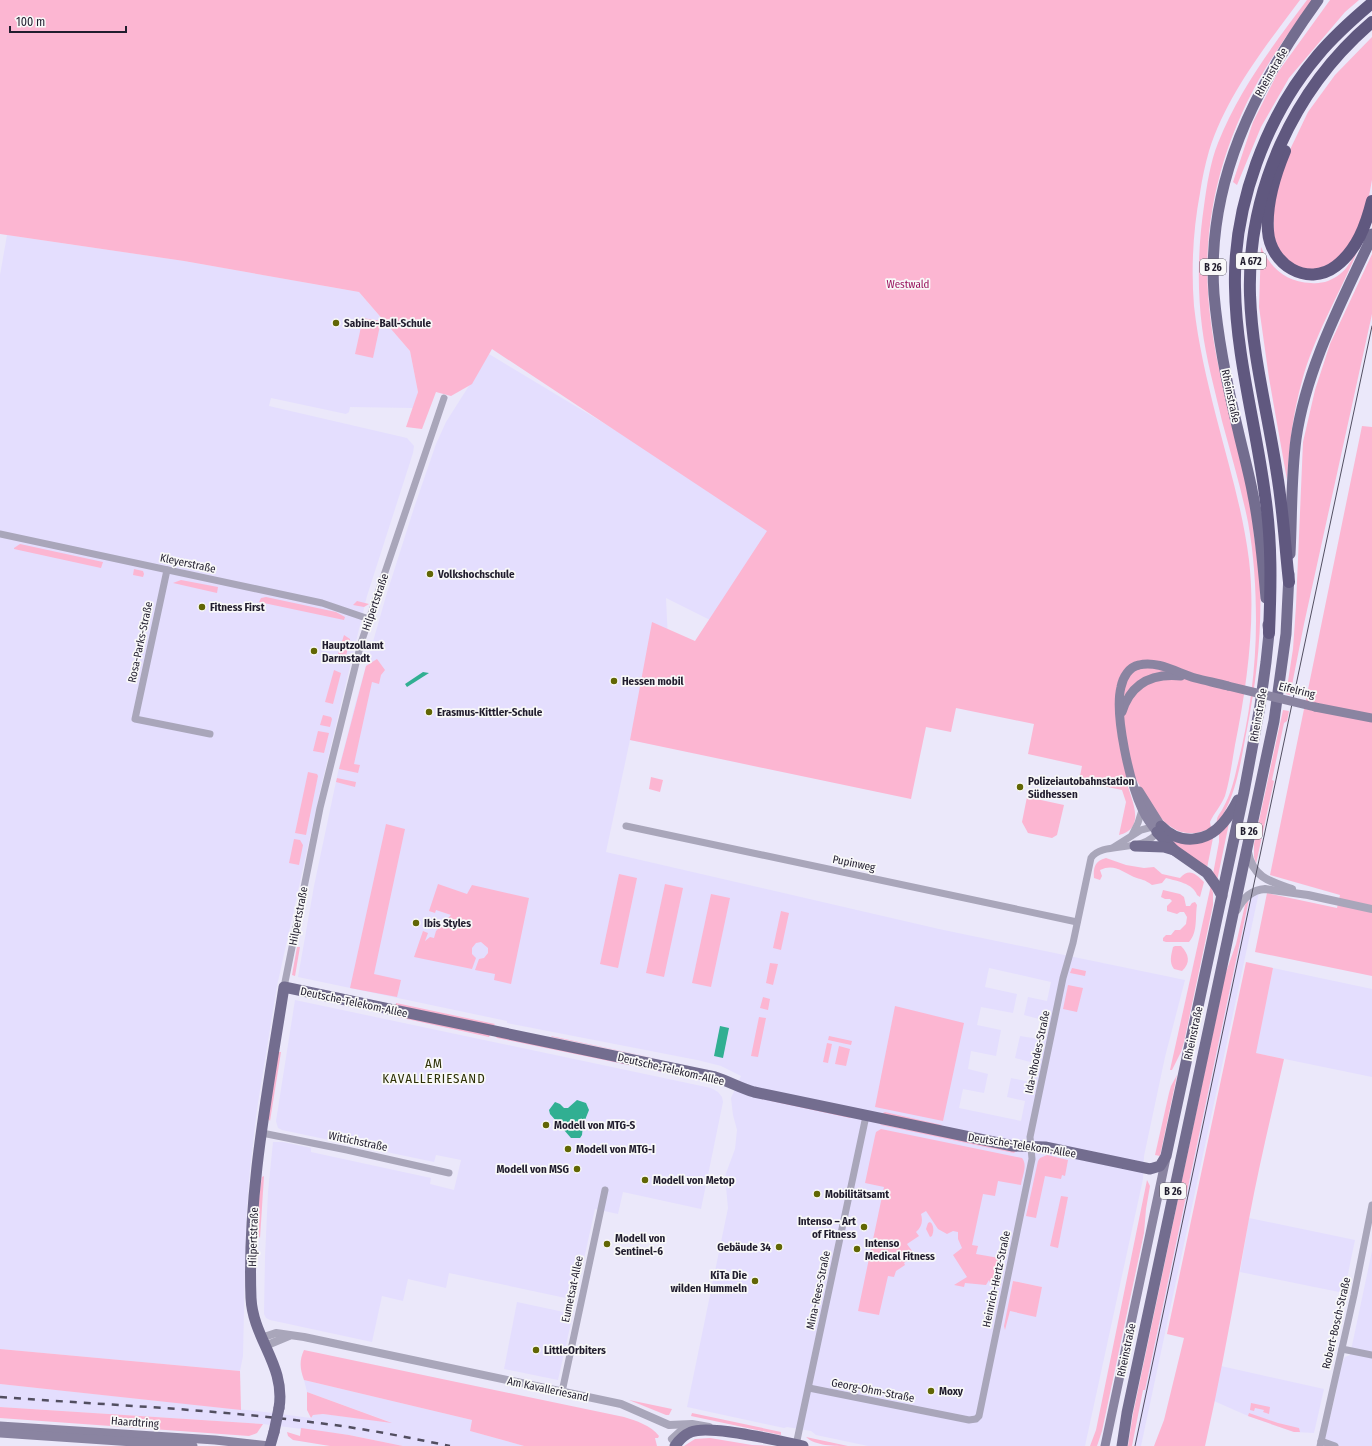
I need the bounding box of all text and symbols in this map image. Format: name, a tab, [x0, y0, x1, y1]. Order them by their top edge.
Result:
scale bar	[10, 8, 126, 34]
text: 100 m	[16, 15, 45, 29]
street label: Rheinstraße	[1252, 45, 1291, 99]
road number: A 672	[1236, 253, 1266, 269]
road number: B 26	[1200, 259, 1226, 275]
park label: Westwald	[887, 278, 929, 291]
place label: Sabine-Ball-Schule	[344, 317, 432, 330]
marker: Sabine-Ball-Schule	[331, 318, 341, 328]
street label: Rheinstraße	[1219, 368, 1243, 424]
street label: Kleyerstraße	[159, 551, 217, 576]
place label: Volkshochschule	[437, 568, 515, 581]
marker: Volkshochschule	[425, 569, 435, 579]
street label: Hilpertstraße	[360, 572, 391, 632]
street label: Rosa-Parks-Straße	[126, 600, 155, 684]
place label: Fitness First	[210, 601, 265, 614]
marker: Fitness First	[197, 602, 207, 612]
place label: Hauptzollamt Darmstadt	[322, 639, 384, 665]
marker: Hauptzollamt Darmstadt	[309, 646, 319, 656]
place label: Hessen mobil	[622, 675, 684, 688]
marker: Hessen mobil	[609, 676, 619, 686]
street label: Eifelring	[1277, 680, 1317, 701]
street label: Rheinstraße	[1247, 687, 1270, 743]
place label: Erasmus-Kittler-Schule	[437, 706, 543, 719]
marker: Erasmus-Kittler-Schule	[424, 707, 434, 717]
place label: Polizeiautobahnstation Südhessen	[1028, 775, 1135, 801]
marker: Polizeiautobahnstation Südhessen	[1015, 782, 1025, 792]
road number: B 26	[1236, 823, 1262, 839]
street label: Pupinweg	[831, 853, 877, 875]
street label: Hilpertstraße	[286, 886, 311, 947]
place label: Ibis Styles	[424, 917, 471, 930]
marker: Ibis Styles	[411, 918, 421, 928]
street label: Deutsche-Telekom-Allee	[299, 985, 409, 1020]
street label: Rheinstraße	[1181, 1005, 1205, 1061]
street label: Ida-Rhodes-Straße	[1022, 1009, 1053, 1095]
street label: Deutsche-Telekom-Allee	[616, 1051, 726, 1088]
district label: AM KAVALLERIESAND	[382, 1056, 486, 1086]
place label: Modell von MTG-S	[554, 1119, 636, 1132]
marker: Modell von MTG-S	[541, 1120, 551, 1130]
street label: Wittichstraße	[327, 1129, 389, 1154]
street label: Deutsche-Telekom-Allee	[967, 1131, 1077, 1160]
place label: Modell von MTG-I	[576, 1143, 655, 1156]
marker: Modell von MTG-I	[563, 1144, 573, 1154]
place label: Modell von MSG	[496, 1163, 570, 1176]
marker: Modell von MSG	[572, 1164, 582, 1174]
place label: Modell von Metop	[653, 1174, 735, 1187]
marker: Modell von Metop	[640, 1175, 650, 1185]
road number: B 26	[1160, 1183, 1186, 1199]
place label: Mobilitätsamt	[825, 1188, 889, 1201]
marker: Mobilitätsamt	[812, 1189, 822, 1199]
street label: Hilpertstraße	[246, 1207, 261, 1267]
place label: Intenso – Art of Fitness	[798, 1215, 856, 1241]
marker: Intenso – Art of Fitness	[859, 1222, 869, 1232]
street label: Heinrich-Hertz-Straße	[980, 1230, 1013, 1329]
place label: Modell von Sentinel-6	[615, 1232, 666, 1258]
place label: Intenso Medical Fitness	[865, 1237, 935, 1263]
marker: Modell von Sentinel-6	[602, 1239, 612, 1249]
place label: Gebäude 34	[717, 1241, 771, 1254]
marker: Gebäude 34	[774, 1242, 784, 1252]
marker: Intenso Medical Fitness	[852, 1244, 862, 1254]
street label: Mina-Rees-Straße	[804, 1250, 833, 1331]
street label: Eumetsat-Allee	[559, 1255, 586, 1324]
place label: KiTa Die wilden Hummeln	[671, 1269, 747, 1295]
marker: KiTa Die wilden Hummeln	[750, 1276, 760, 1286]
street label: Robert-Bosch-Straße	[1320, 1276, 1353, 1370]
street label: Rheinstraße	[1114, 1322, 1138, 1378]
place label: LittleOrbiters	[544, 1344, 606, 1357]
marker: LittleOrbiters	[531, 1345, 541, 1355]
street label: Am Kavalleriesand	[506, 1375, 590, 1404]
street label: Georg-Ohm-Straße	[830, 1376, 916, 1405]
place label: Moxy	[939, 1385, 964, 1398]
marker: Moxy	[926, 1386, 936, 1396]
street label: Haardtring	[111, 1414, 160, 1431]

